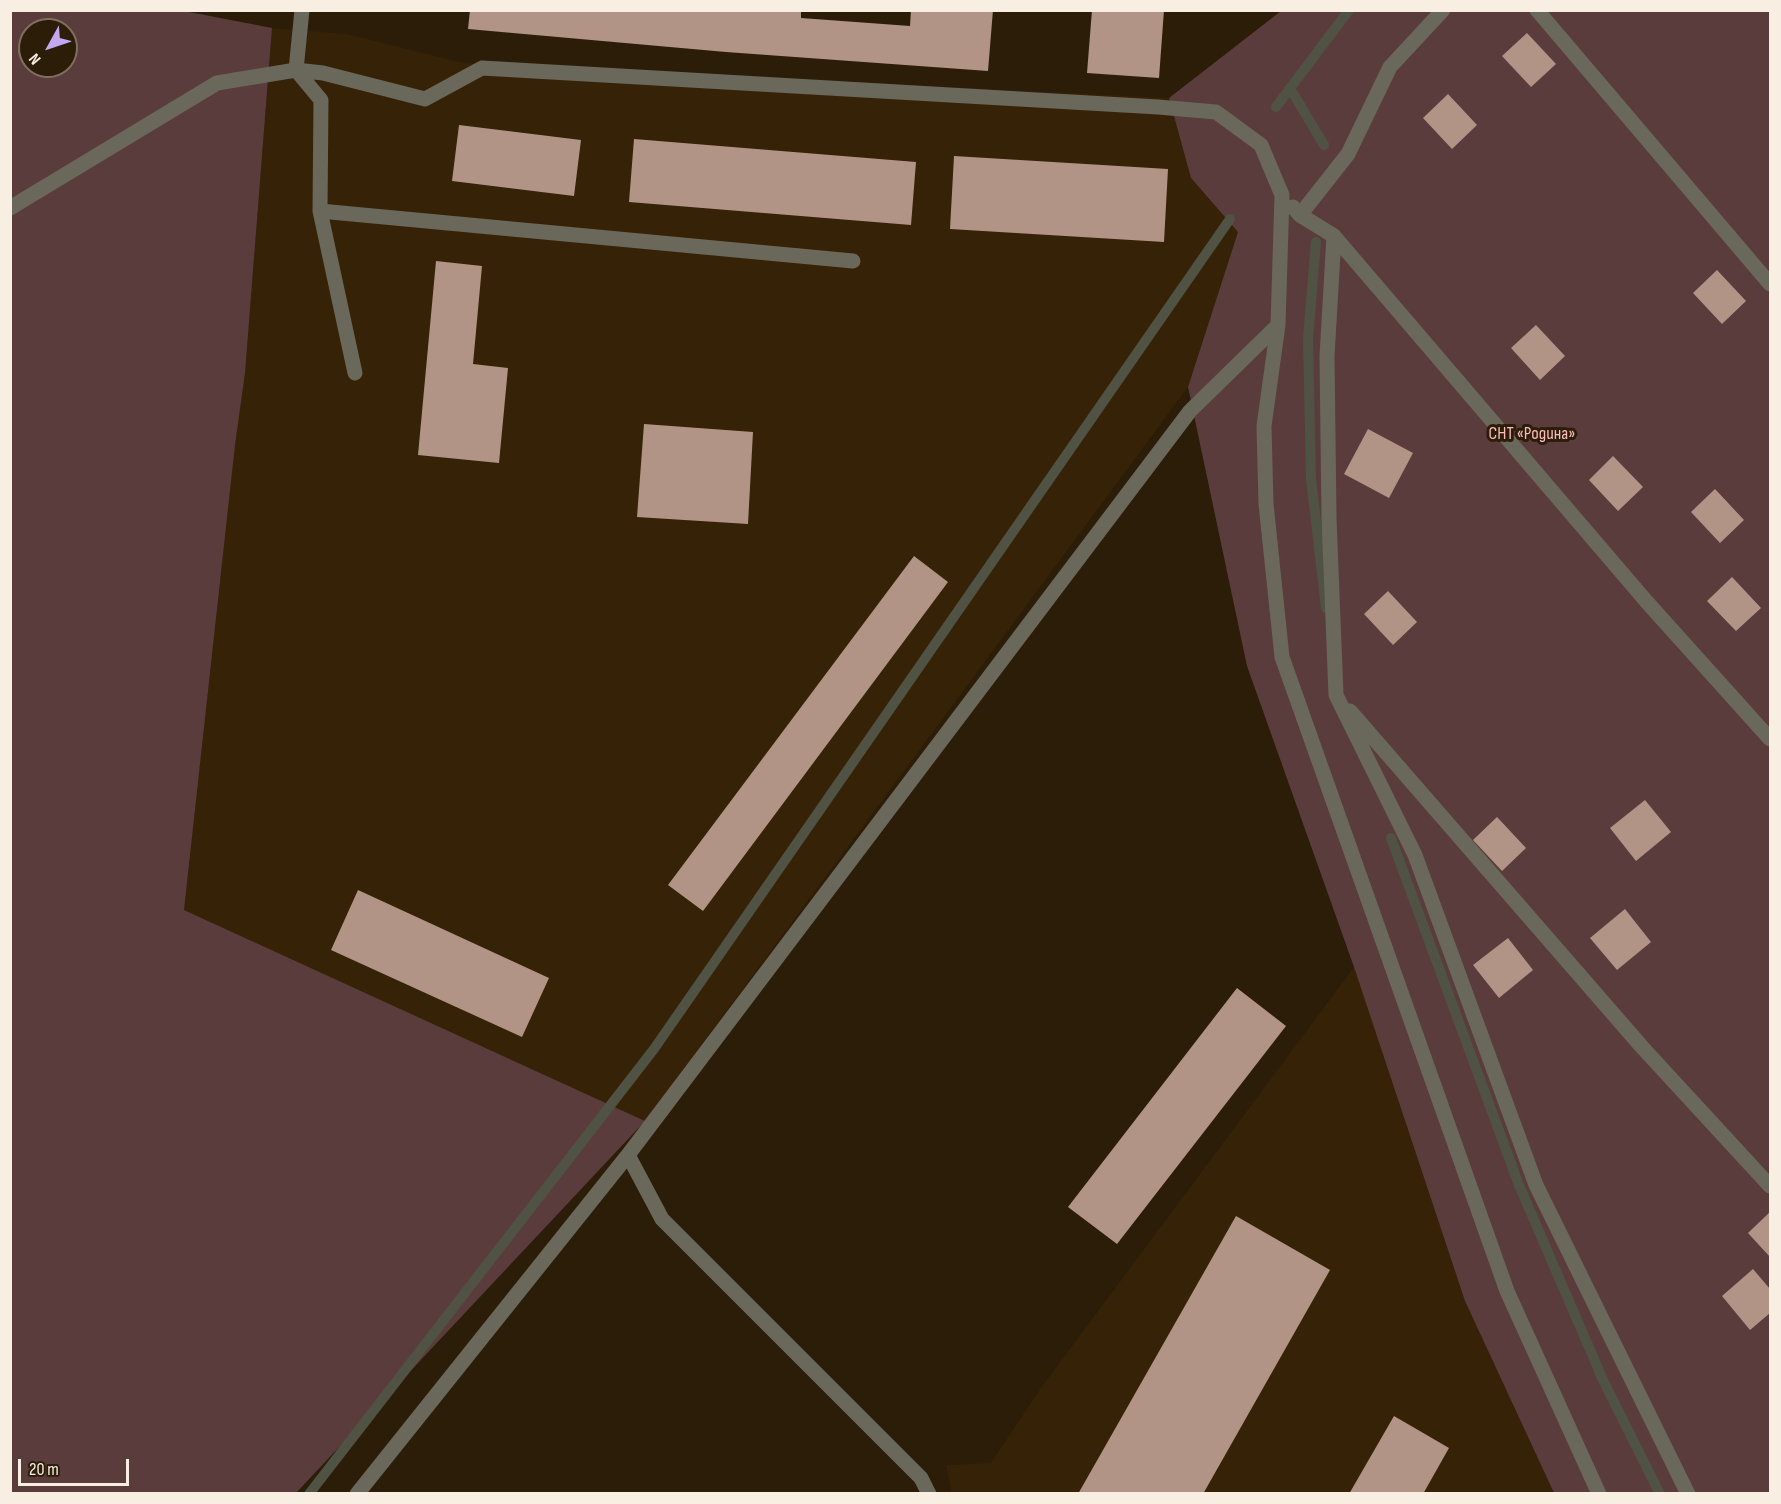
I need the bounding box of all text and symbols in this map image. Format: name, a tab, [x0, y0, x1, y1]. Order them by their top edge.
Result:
north arrow	[18, 18, 78, 78]
text: N	[25, 49, 45, 68]
park label: СНТ «Родина»	[1489, 423, 1575, 445]
scale bar	[21, 1447, 132, 1485]
text: 20 m	[29, 1459, 59, 1480]

